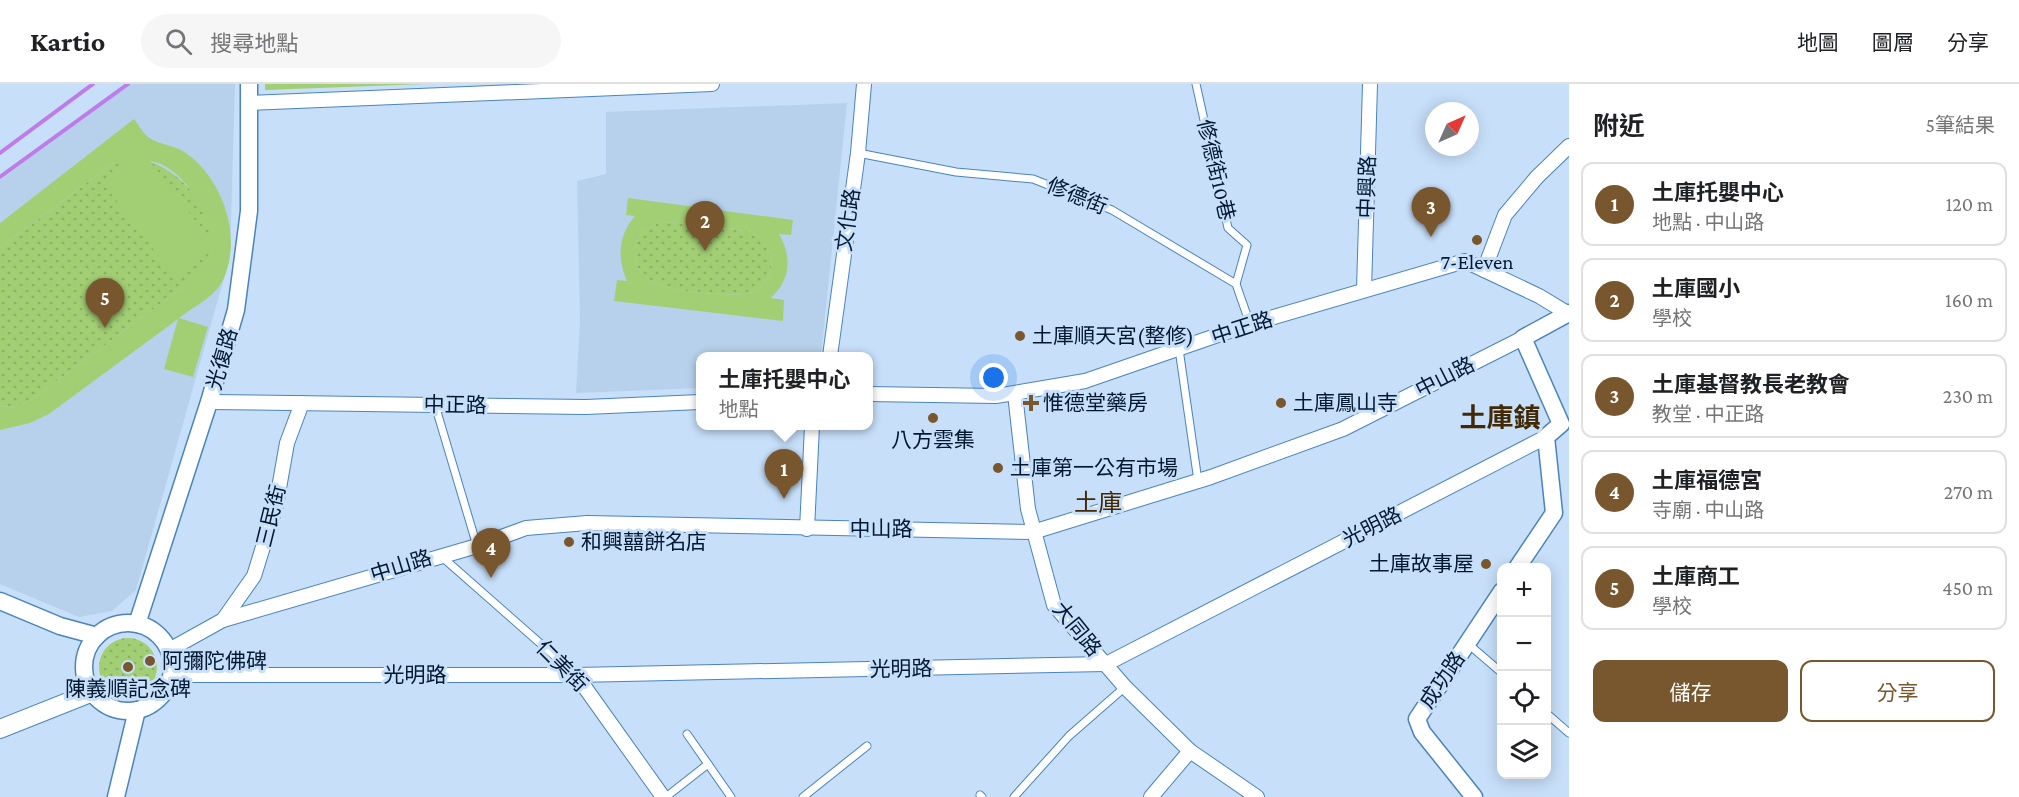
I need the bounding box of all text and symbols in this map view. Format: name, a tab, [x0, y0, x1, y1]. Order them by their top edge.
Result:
search box	[141, 14, 561, 68]
icon: search	[162, 25, 195, 58]
text: Kartio	[30, 26, 105, 57]
text: 搜尋地點	[210, 31, 298, 56]
text: 地圖	[1797, 31, 1839, 55]
text: 圖層	[1872, 31, 1914, 55]
text: 分享	[1947, 31, 1989, 55]
north arrow	[1425, 102, 1479, 156]
text: 附近	[1593, 112, 1645, 141]
text: 5筆結果	[1926, 114, 1995, 136]
street label: 修德街10巷	[1193, 117, 1239, 223]
street label: 中興路	[1354, 155, 1380, 219]
street label: 修德街	[1043, 173, 1111, 219]
text: 土庫托嬰中心	[1652, 180, 1784, 205]
street label: 文化路	[832, 187, 864, 253]
pin: 3	[1412, 188, 1450, 237]
text: 1	[1611, 193, 1618, 215]
text: 120 m	[1946, 193, 1993, 215]
pin: 2	[686, 202, 724, 251]
text: 地點 · 中山路	[1652, 211, 1764, 233]
marker: 7-Eleven	[1470, 233, 1484, 247]
place label: 7-Eleven	[1440, 250, 1514, 274]
text: 土庫國小	[1652, 276, 1740, 301]
pin: 5	[86, 278, 124, 328]
text: 2	[1609, 289, 1620, 311]
text: 160 m	[1945, 289, 1993, 311]
street label: 中正路	[1208, 307, 1276, 349]
text: 學校	[1652, 307, 1692, 329]
place label: 土庫順天宮(整修)	[1032, 324, 1194, 348]
street label: 光復路	[202, 325, 242, 393]
marker: 土庫順天宮(整修)	[1013, 329, 1027, 343]
popup	[696, 352, 873, 430]
street label: 中山路	[1411, 352, 1479, 402]
your location	[979, 363, 1008, 392]
text: 土庫托嬰中心	[718, 367, 851, 392]
text: 土庫基督教長老教會	[1652, 372, 1850, 397]
text: 3	[1610, 385, 1619, 407]
text: 230 m	[1943, 385, 1993, 407]
place label: 惟德堂藥房	[1043, 391, 1148, 415]
place label: 土庫鳳山寺	[1293, 391, 1398, 415]
street label: 中正路	[423, 392, 487, 418]
marker: 惟德堂藥房	[1024, 396, 1038, 410]
marker: 土庫鳳山寺	[1274, 396, 1288, 410]
text: 地點	[718, 398, 758, 420]
district label: 土庫鎮	[1460, 403, 1541, 433]
text: 教堂 · 中正路	[1652, 403, 1764, 425]
marker: 八方雲集	[926, 411, 940, 425]
place label: 八方雲集	[891, 428, 975, 452]
pin: 1	[764, 450, 804, 499]
place label: 土庫第一公有市場	[1010, 456, 1178, 480]
marker: 土庫第一公有市場	[991, 461, 1005, 475]
text: 土庫福德宮	[1652, 468, 1762, 493]
text: 4	[1609, 481, 1620, 503]
text: 270 m	[1944, 481, 1993, 503]
street label: 三民街	[252, 483, 290, 549]
district label: 土庫	[1074, 489, 1122, 516]
text: 寺廟 · 中山路	[1652, 499, 1764, 521]
street label: 光明路	[1338, 502, 1406, 552]
street label: 中山路	[850, 517, 913, 541]
pin: 4	[472, 528, 510, 578]
place label: 和興囍餅名店	[581, 530, 707, 554]
marker: 和興囍餅名店	[562, 535, 576, 549]
street label: 中山路	[367, 545, 435, 587]
place label: 土庫故事屋	[1369, 552, 1474, 576]
marker: 土庫故事屋	[1479, 557, 1493, 571]
map controls	[1497, 563, 1551, 779]
button: +	[1497, 563, 1551, 617]
text: 土庫商工	[1652, 564, 1740, 589]
text: 5	[1610, 577, 1619, 599]
text: 450 m	[1942, 577, 1993, 599]
text: 學校	[1652, 595, 1692, 617]
street label: 大同路	[1048, 597, 1106, 661]
button: −	[1497, 617, 1551, 671]
street label: 仁美街	[531, 635, 593, 697]
street label: 成功路	[1414, 647, 1470, 713]
place label: 阿彌陀佛碑	[162, 649, 267, 673]
marker: 阿彌陀佛碑	[143, 654, 157, 668]
street label: 光明路	[869, 656, 933, 682]
marker: 陳義順記念碑	[121, 660, 135, 674]
button: 儲存	[1593, 660, 1788, 722]
button: 分享	[1800, 660, 1995, 722]
street label: 光明路	[384, 663, 447, 687]
button: locate	[1497, 671, 1551, 725]
place label: 陳義順記念碑	[65, 677, 191, 701]
button: layers	[1497, 725, 1551, 779]

